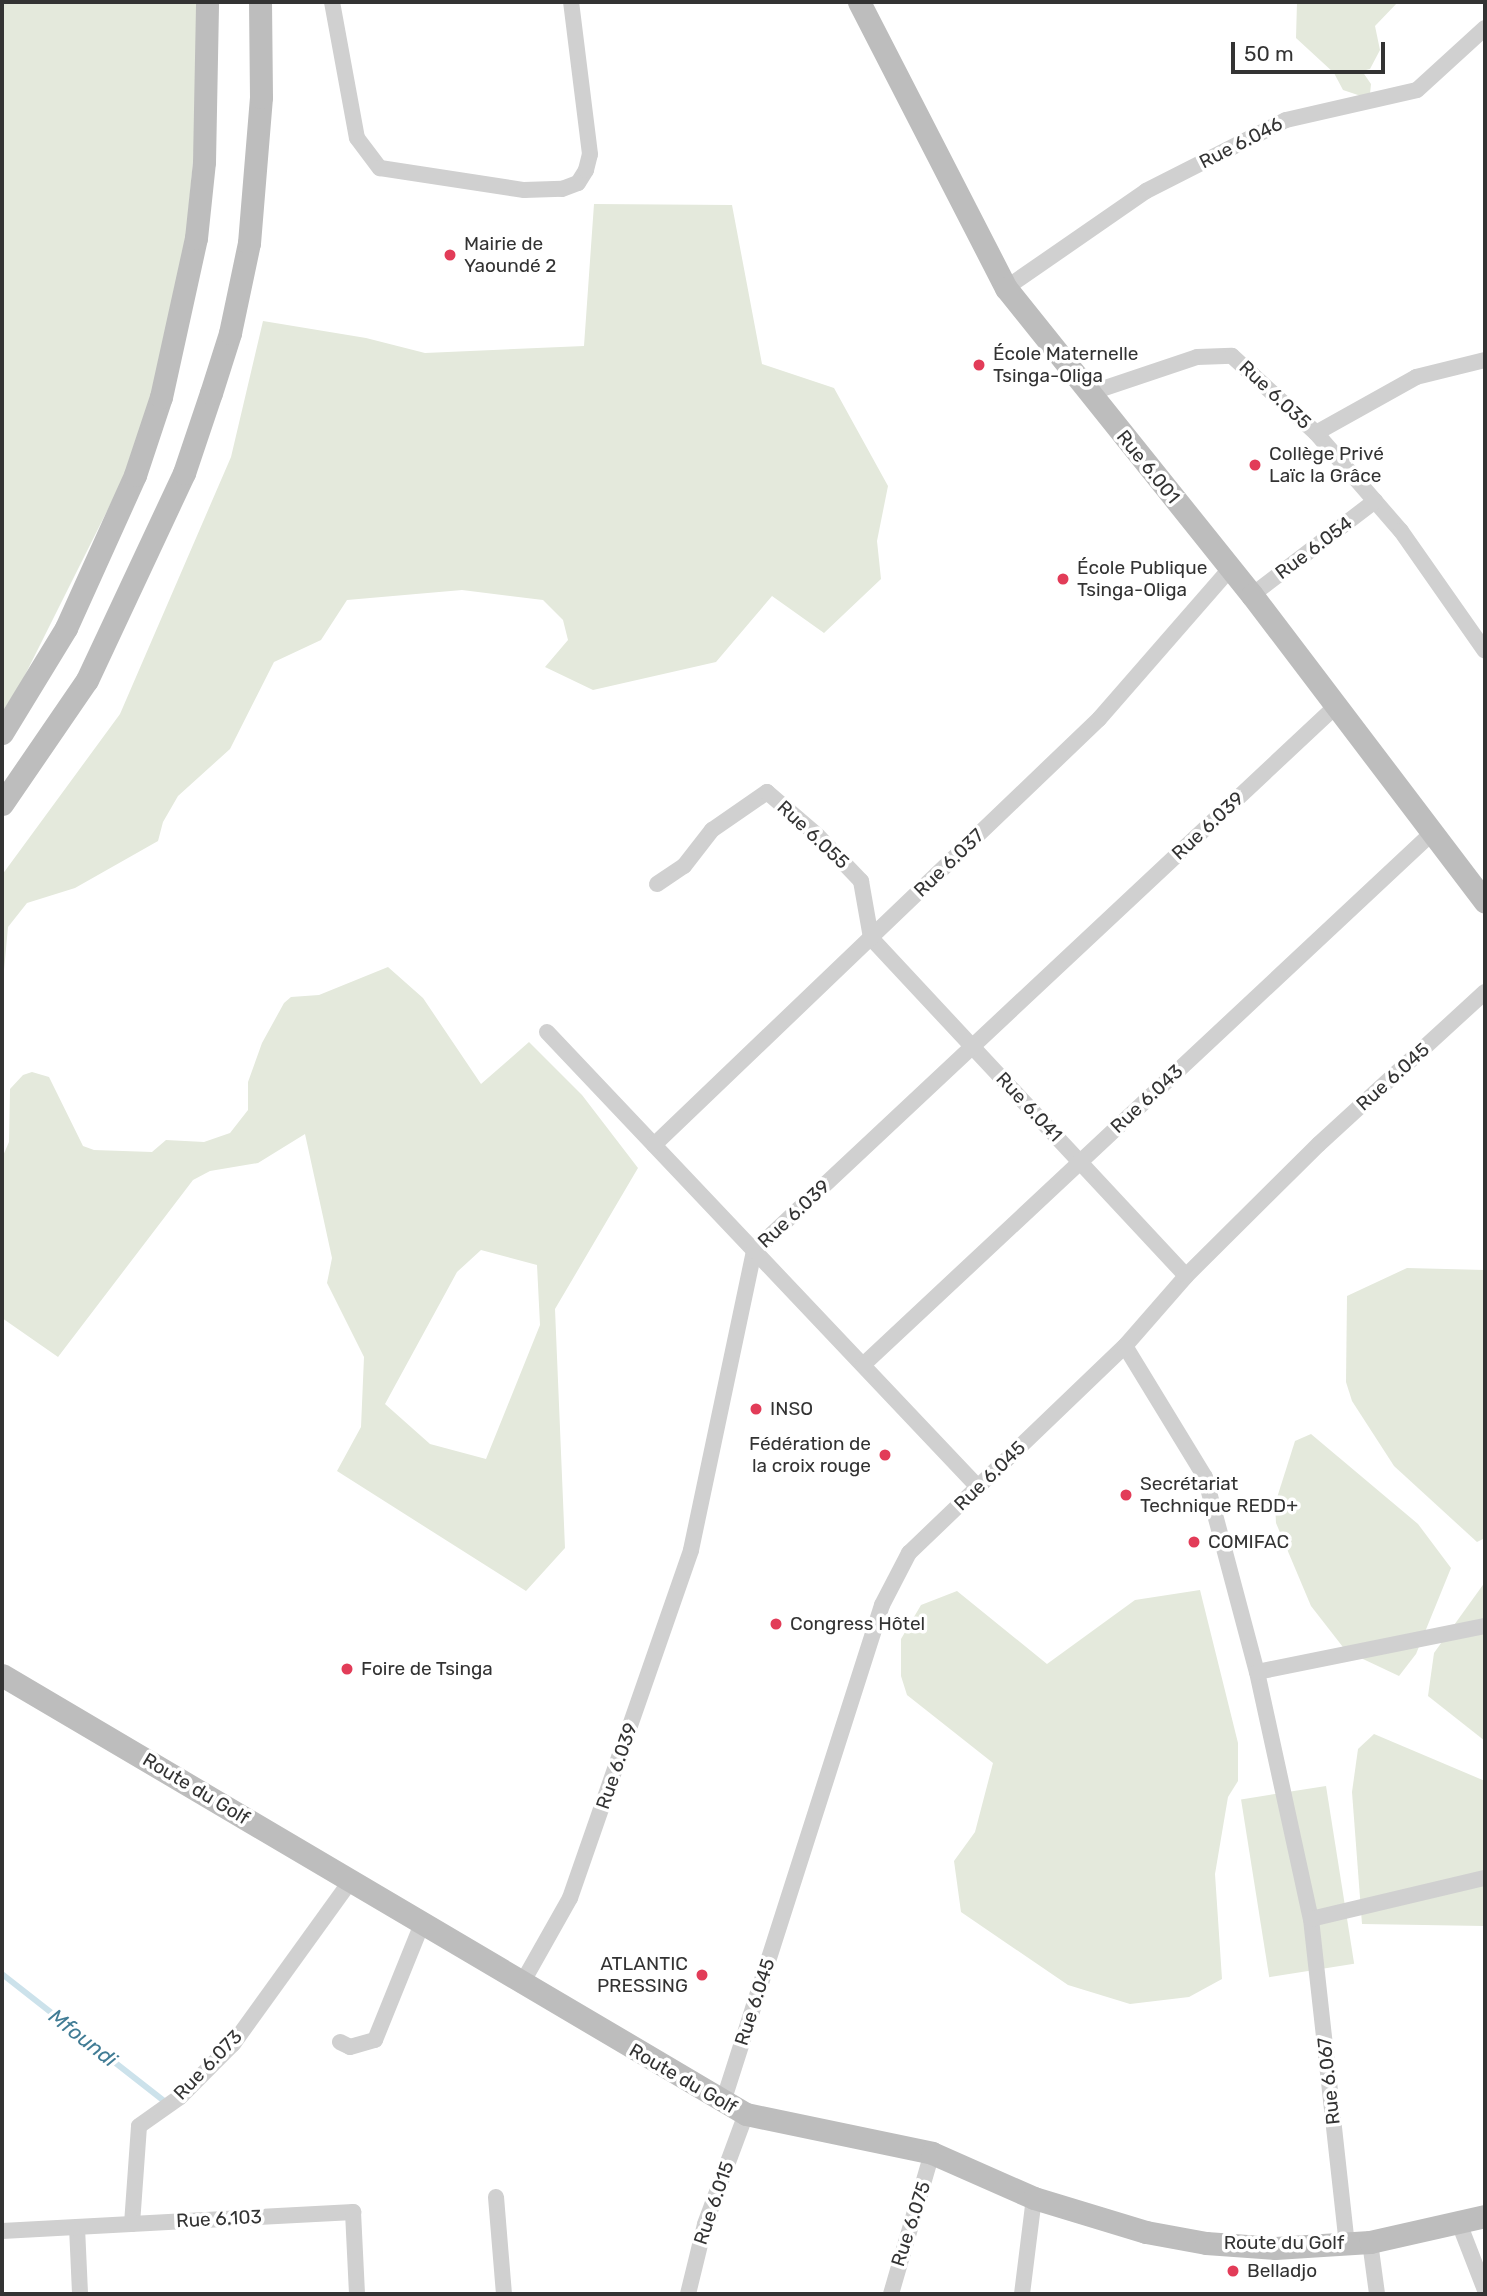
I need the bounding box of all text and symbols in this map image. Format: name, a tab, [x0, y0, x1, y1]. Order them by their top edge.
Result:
scale bar	[1235, 28, 1389, 72]
text: 50 m	[1244, 41, 1294, 66]
street label: Rue 6.046	[1196, 112, 1286, 174]
place label: Mairie de Yaoundé 2	[464, 233, 557, 277]
marker: Mairie de Yaoundé 2	[442, 247, 458, 263]
place label: École Maternelle Tsinga-Oliga	[993, 343, 1139, 387]
street label: Rue 6.035	[1234, 356, 1316, 434]
marker: École Maternelle Tsinga-Oliga	[971, 357, 987, 373]
street label: Rue 6.001	[1112, 426, 1184, 508]
place label: Collège Privé Laïc la Grâce	[1269, 443, 1384, 487]
marker: Collège Privé Laïc la Grâce	[1247, 457, 1263, 473]
street label: Rue 6.054	[1271, 512, 1357, 584]
place label: École Publique Tsinga-Oliga	[1077, 557, 1207, 601]
marker: École Publique Tsinga-Oliga	[1055, 571, 1071, 587]
street label: Rue 6.039	[1167, 787, 1249, 865]
street label: Rue 6.055	[772, 796, 854, 874]
street label: Rue 6.037	[909, 824, 989, 902]
street label: Rue 6.045	[1352, 1038, 1434, 1116]
street label: Rue 6.043	[1106, 1060, 1188, 1138]
street label: Rue 6.041	[991, 1068, 1067, 1146]
street label: Rue 6.039	[753, 1175, 835, 1253]
place label: INSO	[770, 1398, 813, 1420]
marker: INSO	[748, 1401, 764, 1417]
place label: Fédération de la croix rouge	[749, 1433, 871, 1477]
street label: Rue 6.045	[950, 1436, 1030, 1516]
marker: Fédération de la croix rouge	[877, 1447, 893, 1463]
place label: Secrétariat Technique REDD+	[1140, 1473, 1298, 1517]
marker: Secrétariat Technique REDD+	[1118, 1487, 1134, 1503]
place label: COMIFAC	[1208, 1531, 1289, 1553]
marker: COMIFAC	[1186, 1534, 1202, 1550]
place label: Congress Hôtel	[790, 1613, 925, 1635]
marker: Congress Hôtel	[768, 1616, 784, 1632]
place label: Foire de Tsinga	[361, 1658, 493, 1680]
marker: Foire de Tsinga	[339, 1661, 355, 1677]
street label: Rue 6.039	[592, 1720, 642, 1812]
street label: Route du Golf	[138, 1748, 254, 1830]
place label: ATLANTIC PRESSING	[597, 1953, 688, 1997]
street label: Rue 6.045	[730, 1956, 780, 2048]
marker: ATLANTIC PRESSING	[694, 1967, 710, 1983]
water label: Mfoundi	[44, 2004, 122, 2072]
street label: Rue 6.073	[169, 2025, 247, 2105]
street label: Rue 6.067	[1313, 2036, 1345, 2126]
street label: Route du Golf	[625, 2039, 741, 2119]
street label: Rue 6.015	[689, 2158, 739, 2248]
street label: Rue 6.075	[887, 2179, 935, 2269]
street label: Rue 6.103	[176, 2205, 262, 2233]
street label: Route du Golf	[1224, 2232, 1344, 2254]
place label: Belladjo	[1247, 2260, 1317, 2282]
marker: Belladjo	[1225, 2263, 1241, 2279]

